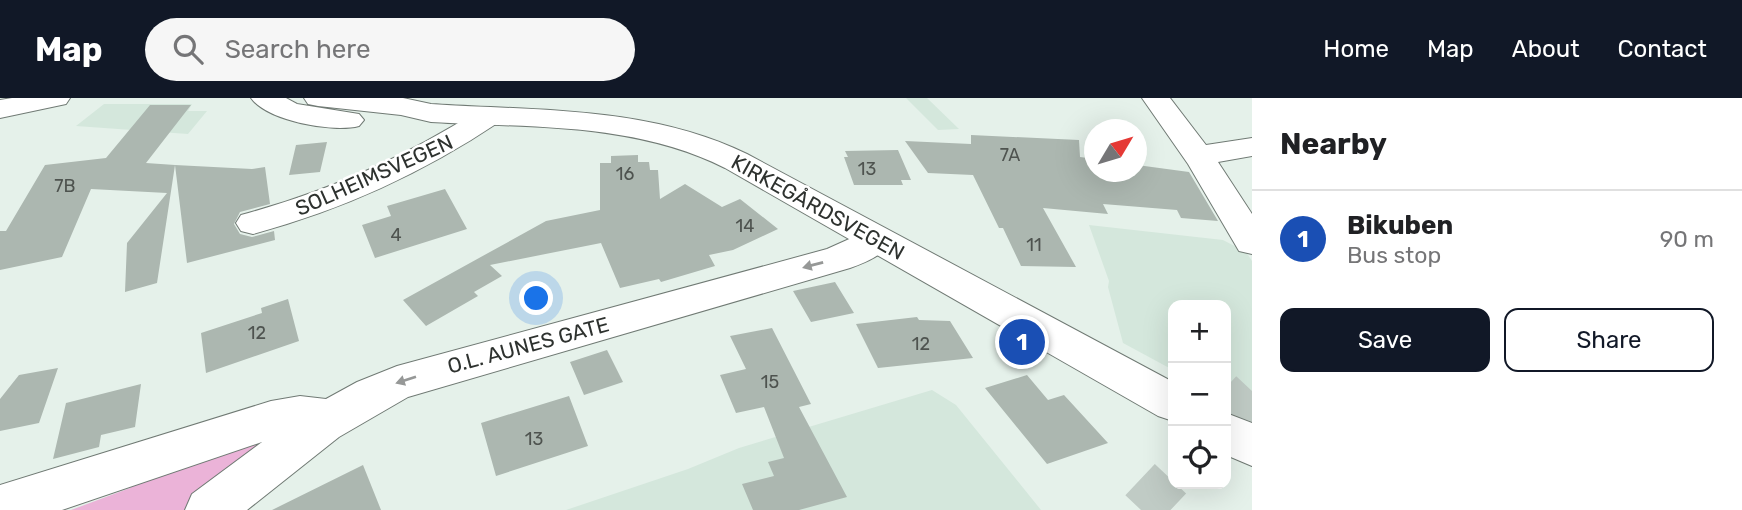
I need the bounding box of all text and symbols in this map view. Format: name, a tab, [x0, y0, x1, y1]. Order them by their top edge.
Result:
search box	[145, 18, 635, 81]
text: Map	[35, 30, 103, 69]
icon: search	[169, 30, 207, 68]
text: Search here	[225, 34, 370, 65]
text: Home	[1323, 35, 1389, 63]
text: Map	[1427, 35, 1474, 63]
text: About	[1512, 35, 1580, 63]
text: Contact	[1618, 35, 1707, 63]
north arrow	[1084, 119, 1147, 182]
text: Nearby	[1280, 126, 1387, 162]
street label: SOLHEIMSVEGEN	[291, 129, 457, 221]
house number: 7A	[1000, 144, 1020, 166]
street label: KIRKEGÅRDSVEGEN	[727, 149, 909, 265]
house number: 13	[858, 158, 876, 180]
house number: 16	[616, 163, 634, 185]
house number: 7B	[54, 175, 76, 197]
text: Bikuben	[1347, 210, 1453, 241]
house number: 14	[736, 215, 754, 237]
house number: 4	[390, 224, 402, 246]
text: 1	[1297, 225, 1309, 253]
text: 90 m	[1660, 225, 1714, 253]
house number: 11	[1026, 234, 1042, 256]
text: Bus stop	[1347, 241, 1441, 269]
one-way arrow	[802, 260, 824, 271]
your location	[519, 281, 553, 315]
map controls	[1168, 300, 1231, 489]
button: +	[1168, 300, 1231, 363]
button: Save	[1280, 308, 1490, 372]
button: Share	[1504, 308, 1714, 372]
street label: O.L. AUNES GATE	[445, 311, 611, 379]
pin: 1	[999, 316, 1045, 368]
house number: 12	[248, 322, 266, 344]
house number: 12	[912, 333, 930, 355]
button: −	[1168, 363, 1231, 426]
house number: 15	[761, 371, 779, 393]
one-way arrow	[395, 375, 416, 386]
button: locate	[1168, 426, 1231, 489]
house number: 13	[525, 428, 543, 450]

